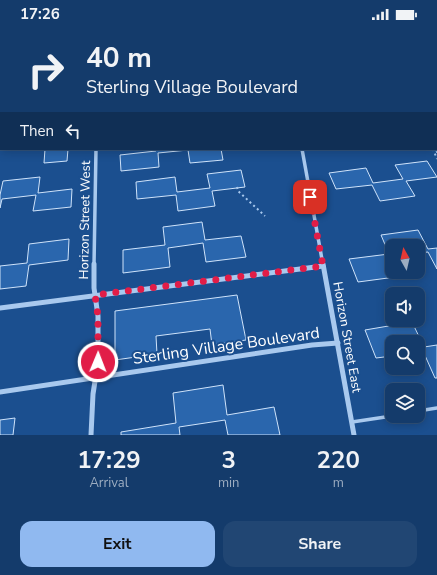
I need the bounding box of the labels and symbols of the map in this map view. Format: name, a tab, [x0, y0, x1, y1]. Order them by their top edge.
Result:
street label: Horizon Street West	[75, 160, 95, 279]
pin	[293, 180, 327, 214]
north arrow	[385, 239, 425, 279]
street label: Horizon Street East	[328, 280, 366, 395]
street label: Sterling Village Boulevard	[131, 322, 321, 370]
position arrow	[77, 341, 119, 383]

